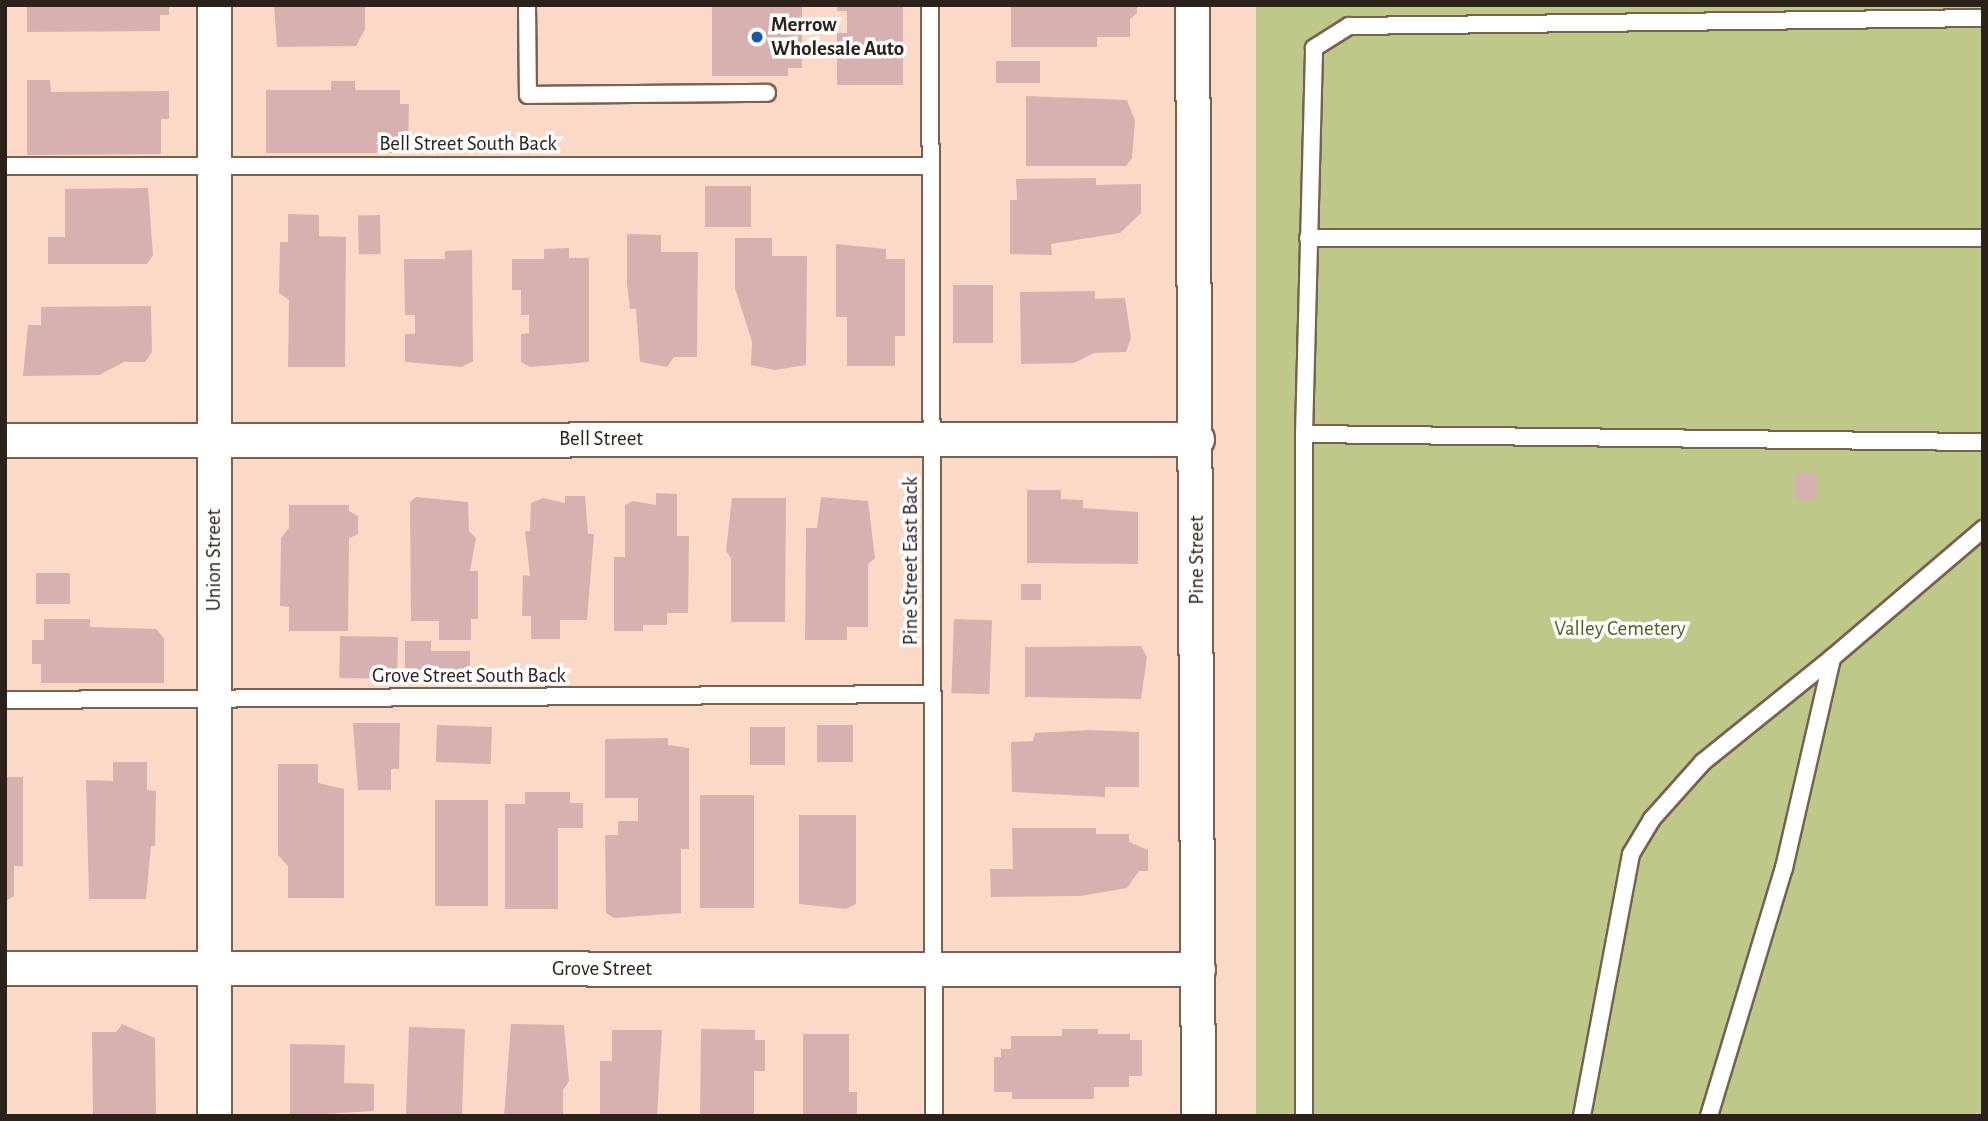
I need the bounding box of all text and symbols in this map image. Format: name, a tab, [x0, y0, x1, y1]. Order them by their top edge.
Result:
place label: Merrow Wholesale Auto	[771, 12, 904, 62]
marker: Merrow Wholesale Auto	[749, 29, 765, 45]
street label: Bell Street South Back	[379, 131, 557, 157]
street label: Bell Street	[559, 426, 643, 452]
street label: Pine Street East Back	[898, 477, 924, 645]
street label: Union Street	[201, 509, 227, 611]
street label: Pine Street	[1184, 515, 1210, 605]
park label: Valley Cemetery	[1554, 616, 1686, 642]
street label: Grove Street South Back	[372, 663, 566, 689]
street label: Grove Street	[552, 956, 652, 982]

